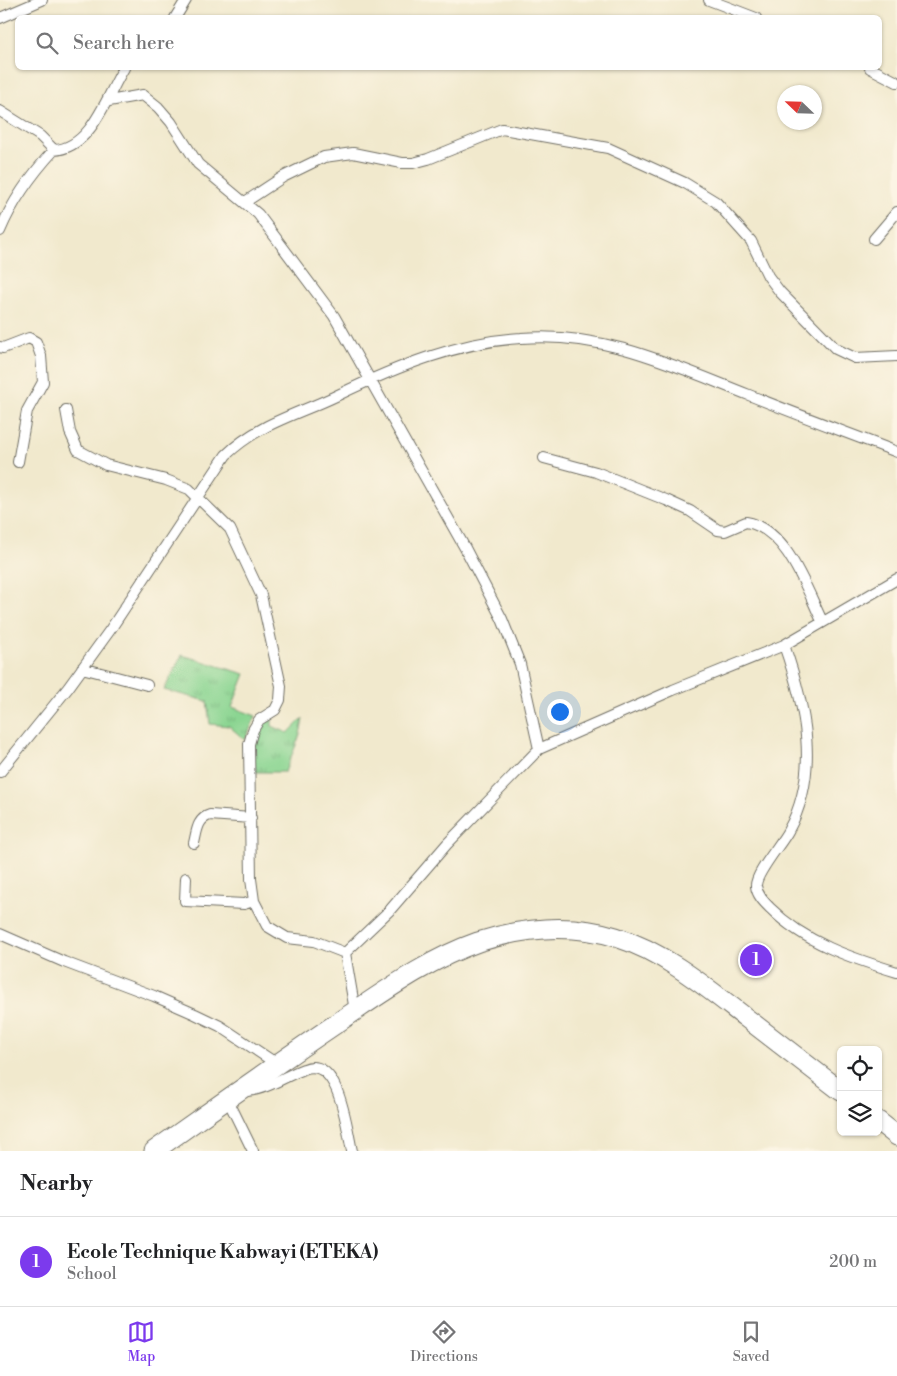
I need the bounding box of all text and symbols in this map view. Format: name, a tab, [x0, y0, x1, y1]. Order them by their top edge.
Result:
search box	[15, 15, 882, 70]
icon: search	[33, 29, 61, 57]
text: Search here	[73, 31, 174, 55]
north arrow	[777, 85, 822, 130]
your location	[547, 699, 573, 725]
pin: 1	[740, 941, 772, 979]
map controls	[837, 1046, 882, 1136]
button: locate	[837, 1046, 882, 1091]
button: layers	[837, 1091, 882, 1136]
text: Nearby	[20, 1171, 93, 1197]
text: Ecole Technique Kabwayi (ETEKA)	[67, 1240, 378, 1264]
text: 1	[32, 1252, 40, 1272]
text: 200 m	[829, 1252, 877, 1272]
text: School	[67, 1264, 116, 1284]
tab: Map	[127, 1318, 155, 1366]
tab: Directions	[410, 1318, 478, 1366]
tab: Saved	[733, 1318, 770, 1366]

